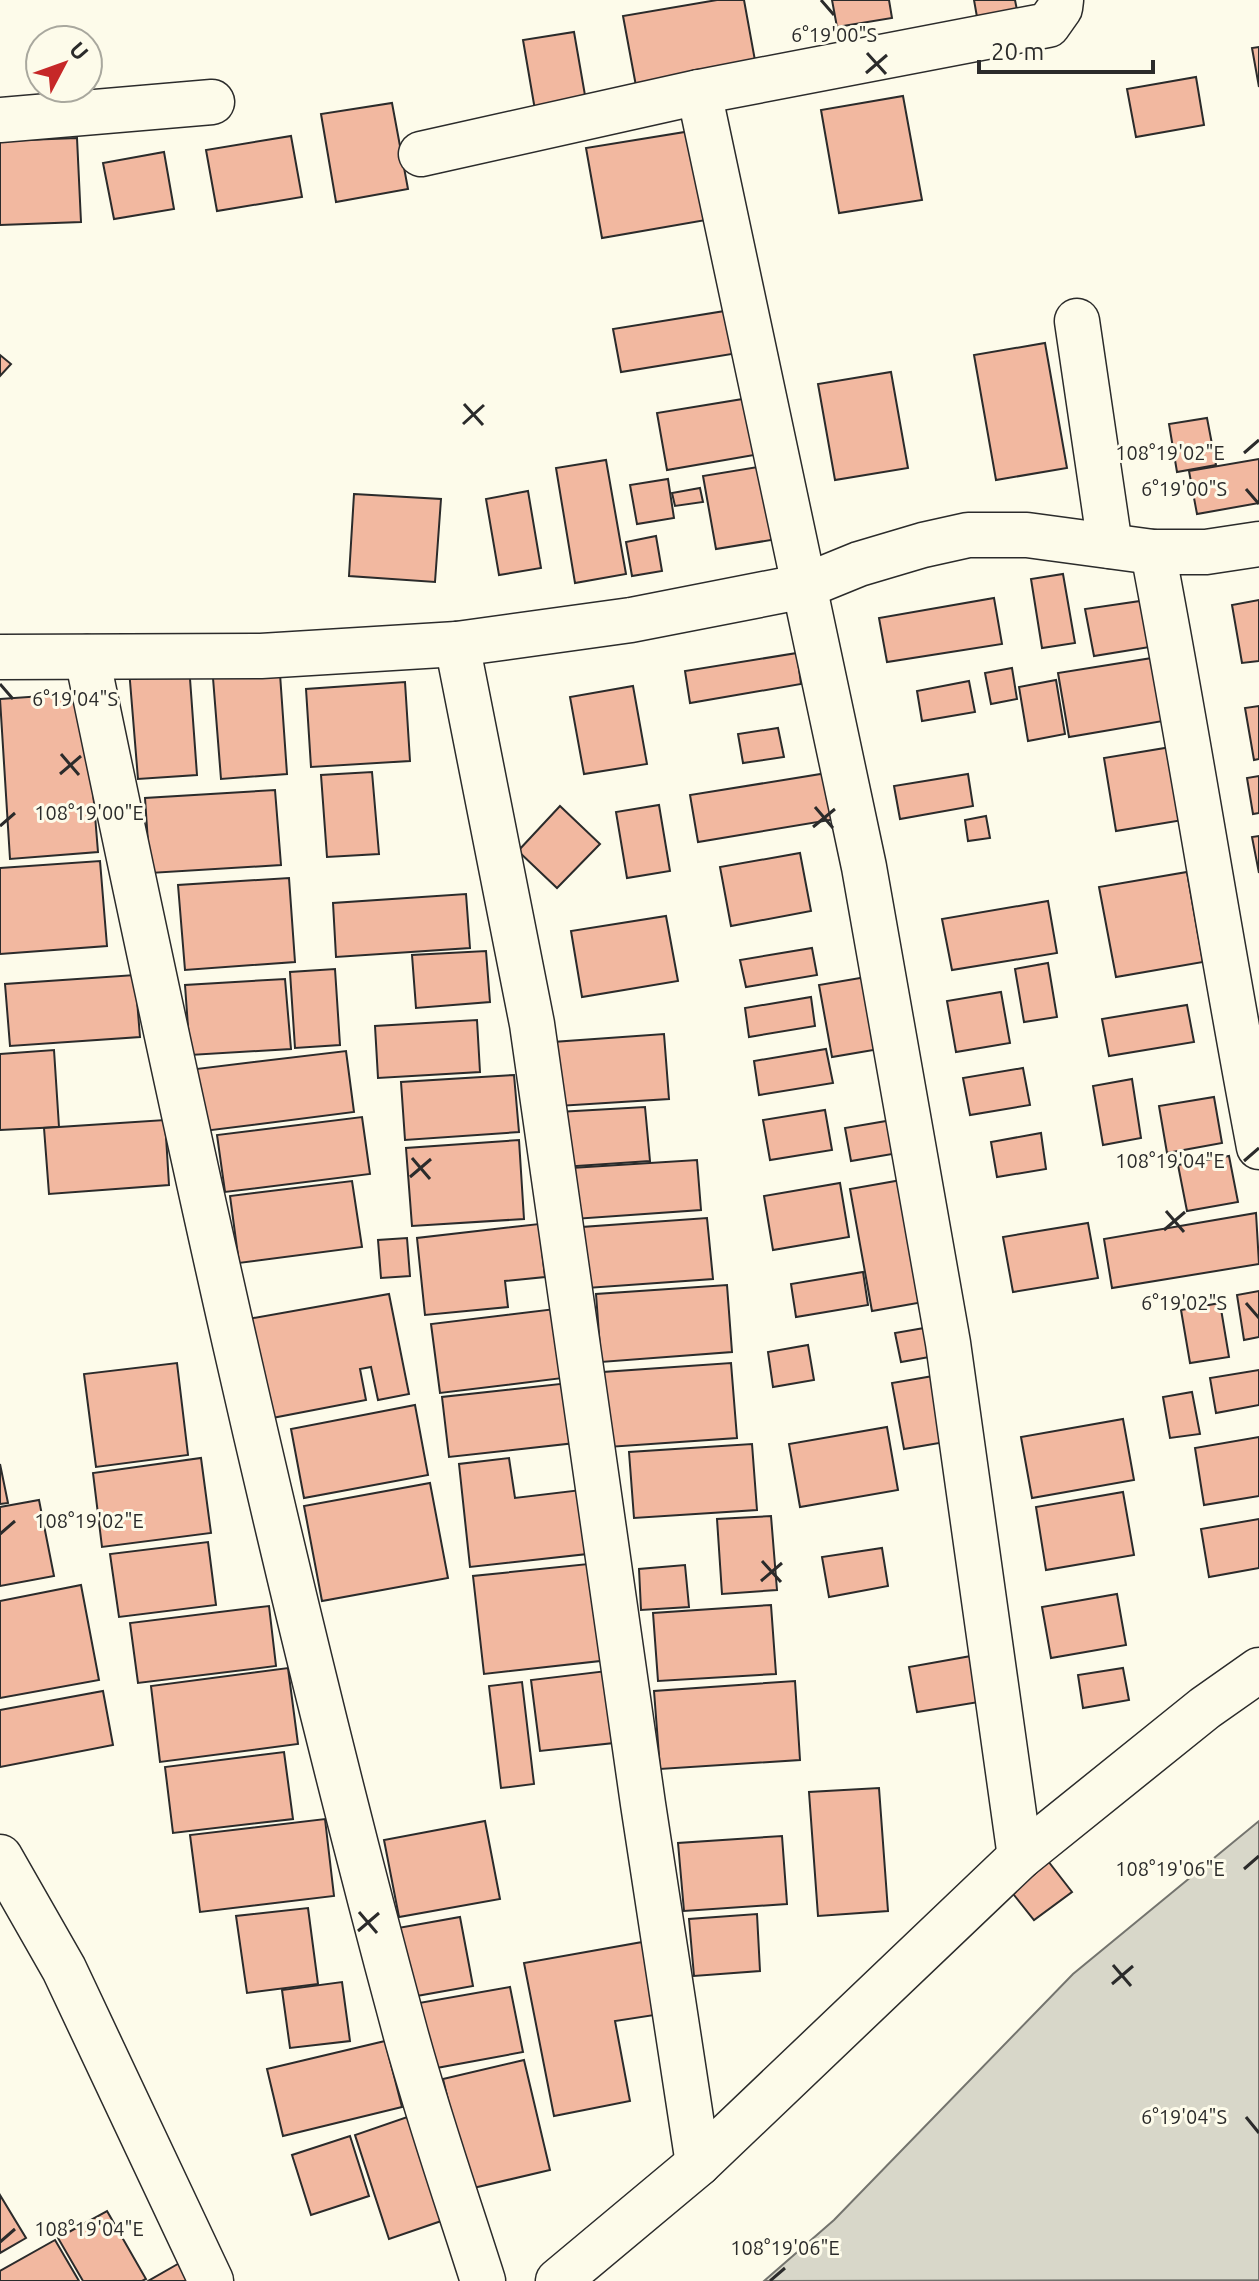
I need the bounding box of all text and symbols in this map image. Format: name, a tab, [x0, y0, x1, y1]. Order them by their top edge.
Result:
text: 6°19'00"S	[791, 23, 877, 46]
north arrow	[24, 24, 104, 104]
scale bar	[979, 24, 1153, 74]
text: U	[65, 37, 94, 65]
text: 20 m	[991, 38, 1044, 65]
text: 108°19'02"E	[1115, 441, 1225, 464]
text: 6°19'00"S	[1141, 477, 1227, 500]
text: 6°19'04"S	[32, 687, 118, 710]
text: 108°19'00"E	[34, 801, 144, 824]
text: 108°19'04"E	[1115, 1149, 1225, 1172]
text: 6°19'02"S	[1141, 1291, 1227, 1314]
text: 108°19'02"E	[34, 1509, 144, 1532]
text: 108°19'06"E	[1115, 1857, 1225, 1880]
text: 6°19'04"S	[1141, 2105, 1227, 2128]
text: 108°19'04"E	[34, 2217, 144, 2240]
text: 108°19'06"E	[730, 2236, 840, 2259]

